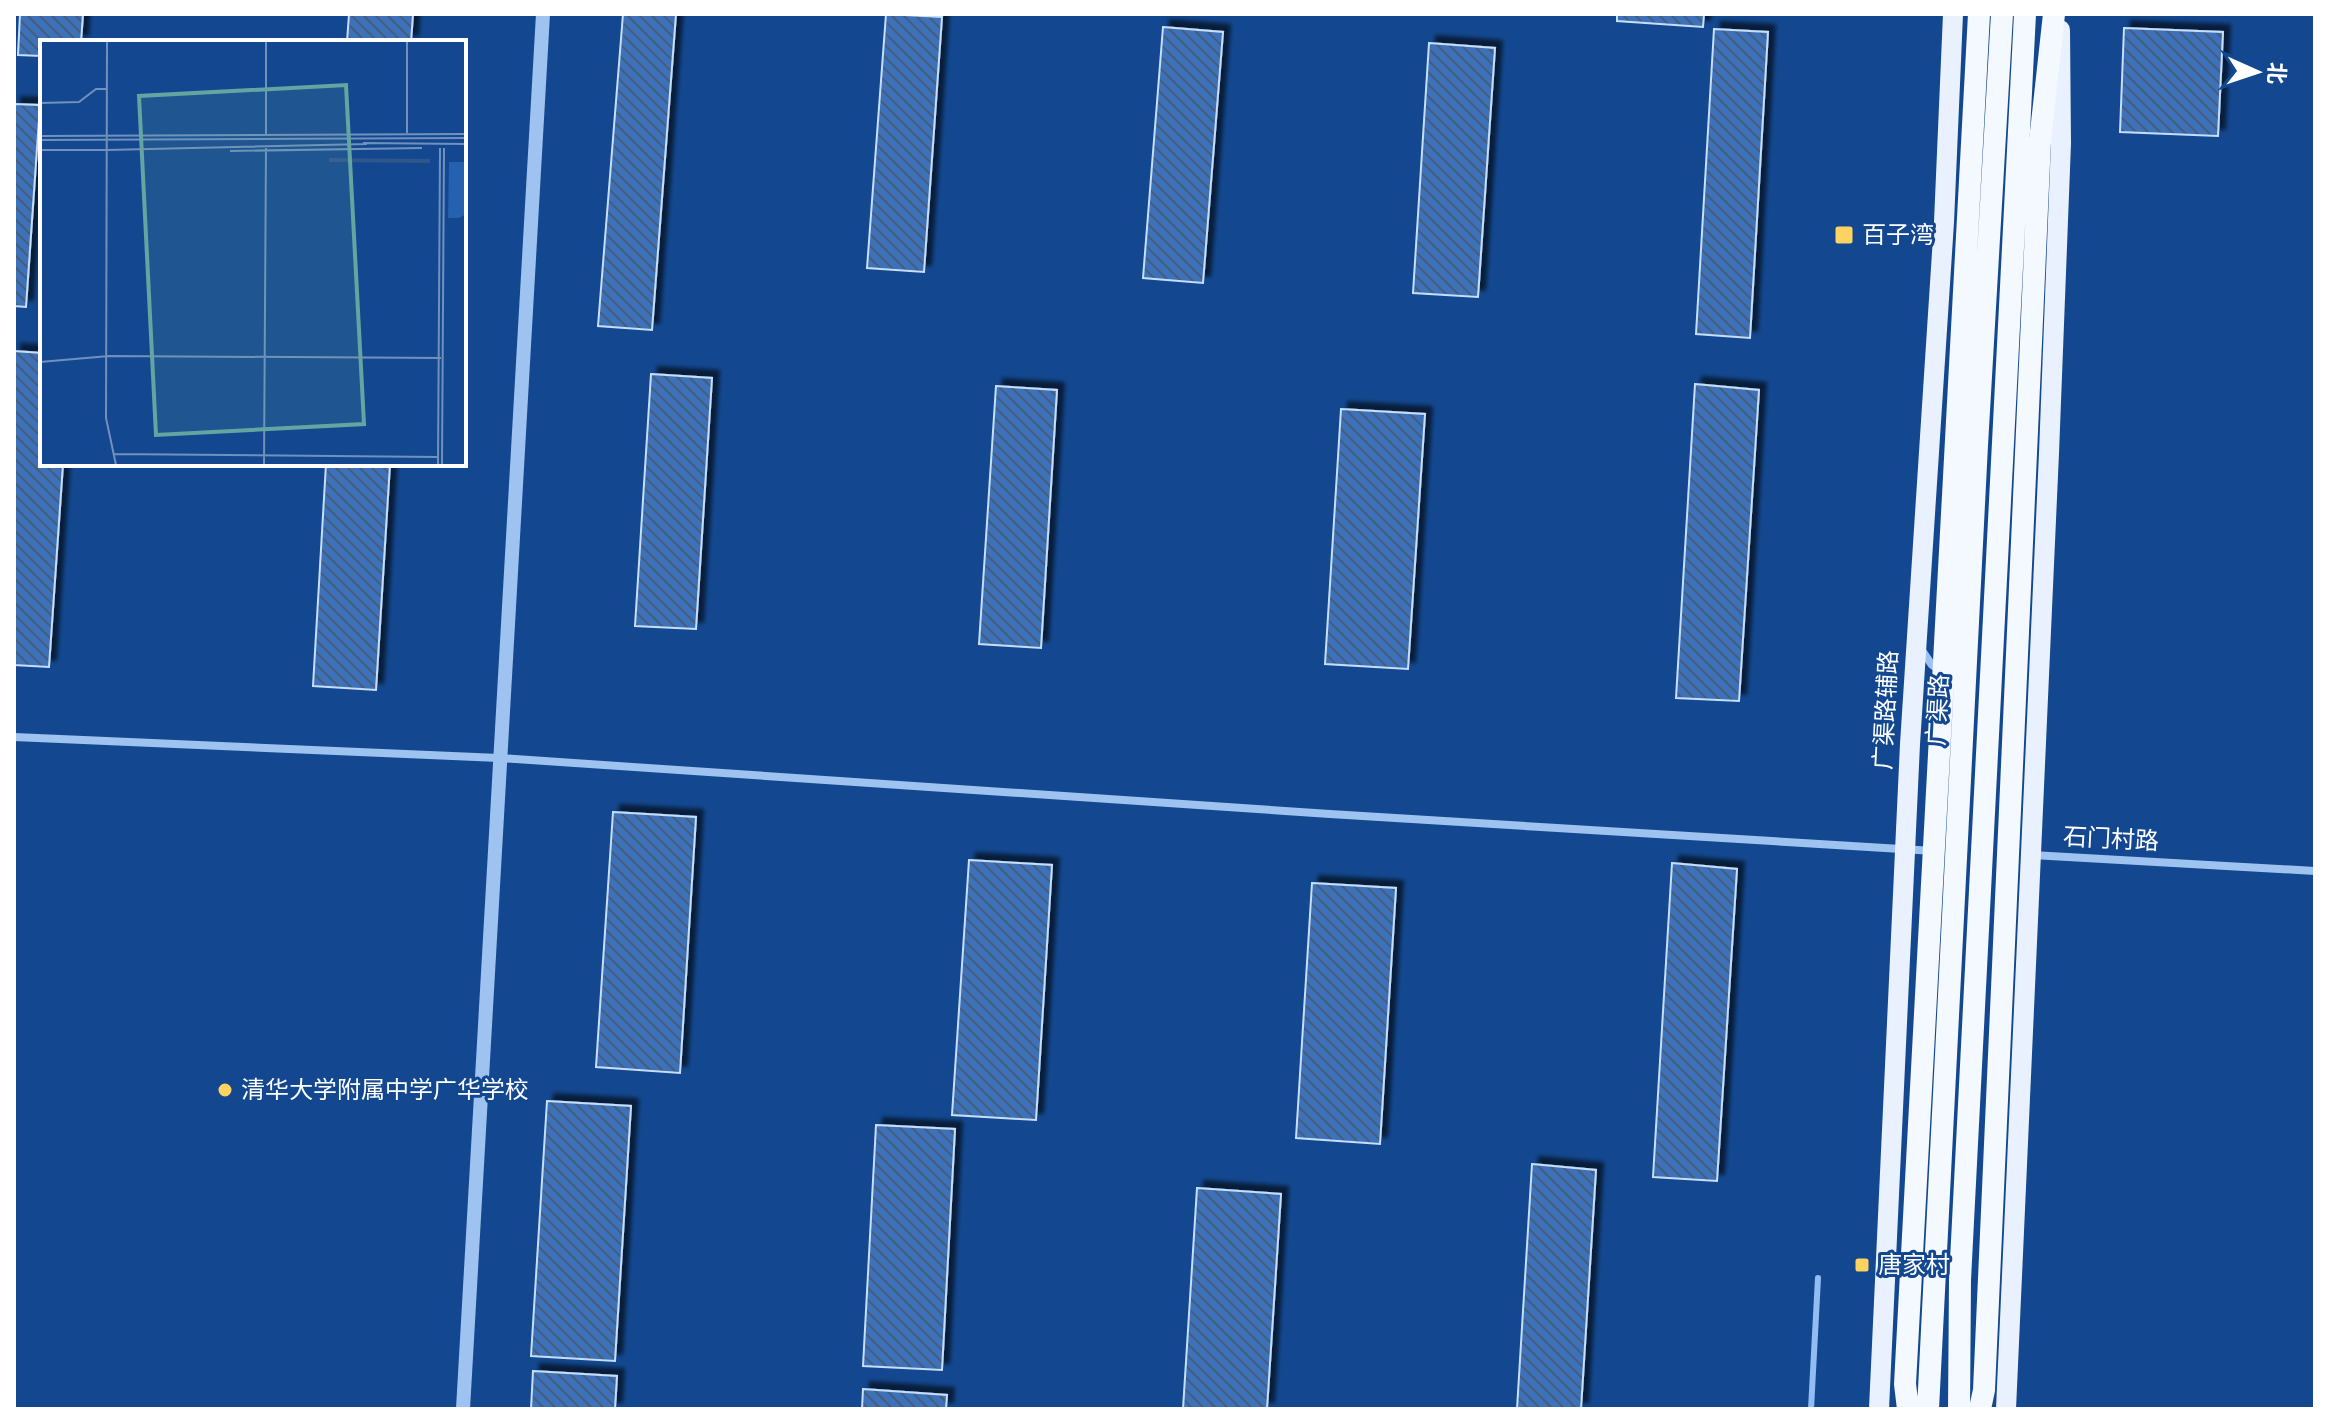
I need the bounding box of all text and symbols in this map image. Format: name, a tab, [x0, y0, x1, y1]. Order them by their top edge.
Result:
north arrow	[2217, 32, 2297, 112]
inset map	[40, 40, 466, 466]
text: 北	[2262, 61, 2291, 85]
place label: 百子湾	[1862, 221, 1934, 249]
marker: 百子湾	[1833, 224, 1855, 246]
street label: 广渠路辅路	[1869, 649, 1903, 771]
street label: 广渠路	[1922, 673, 1954, 747]
street label: 石门村路	[2062, 823, 2160, 855]
place label: 清华大学附属中学广华学校	[241, 1076, 529, 1104]
marker: 清华大学附属中学广华学校	[216, 1081, 234, 1099]
place label: 唐家村	[1878, 1251, 1950, 1279]
marker: 唐家村	[1853, 1256, 1871, 1274]

